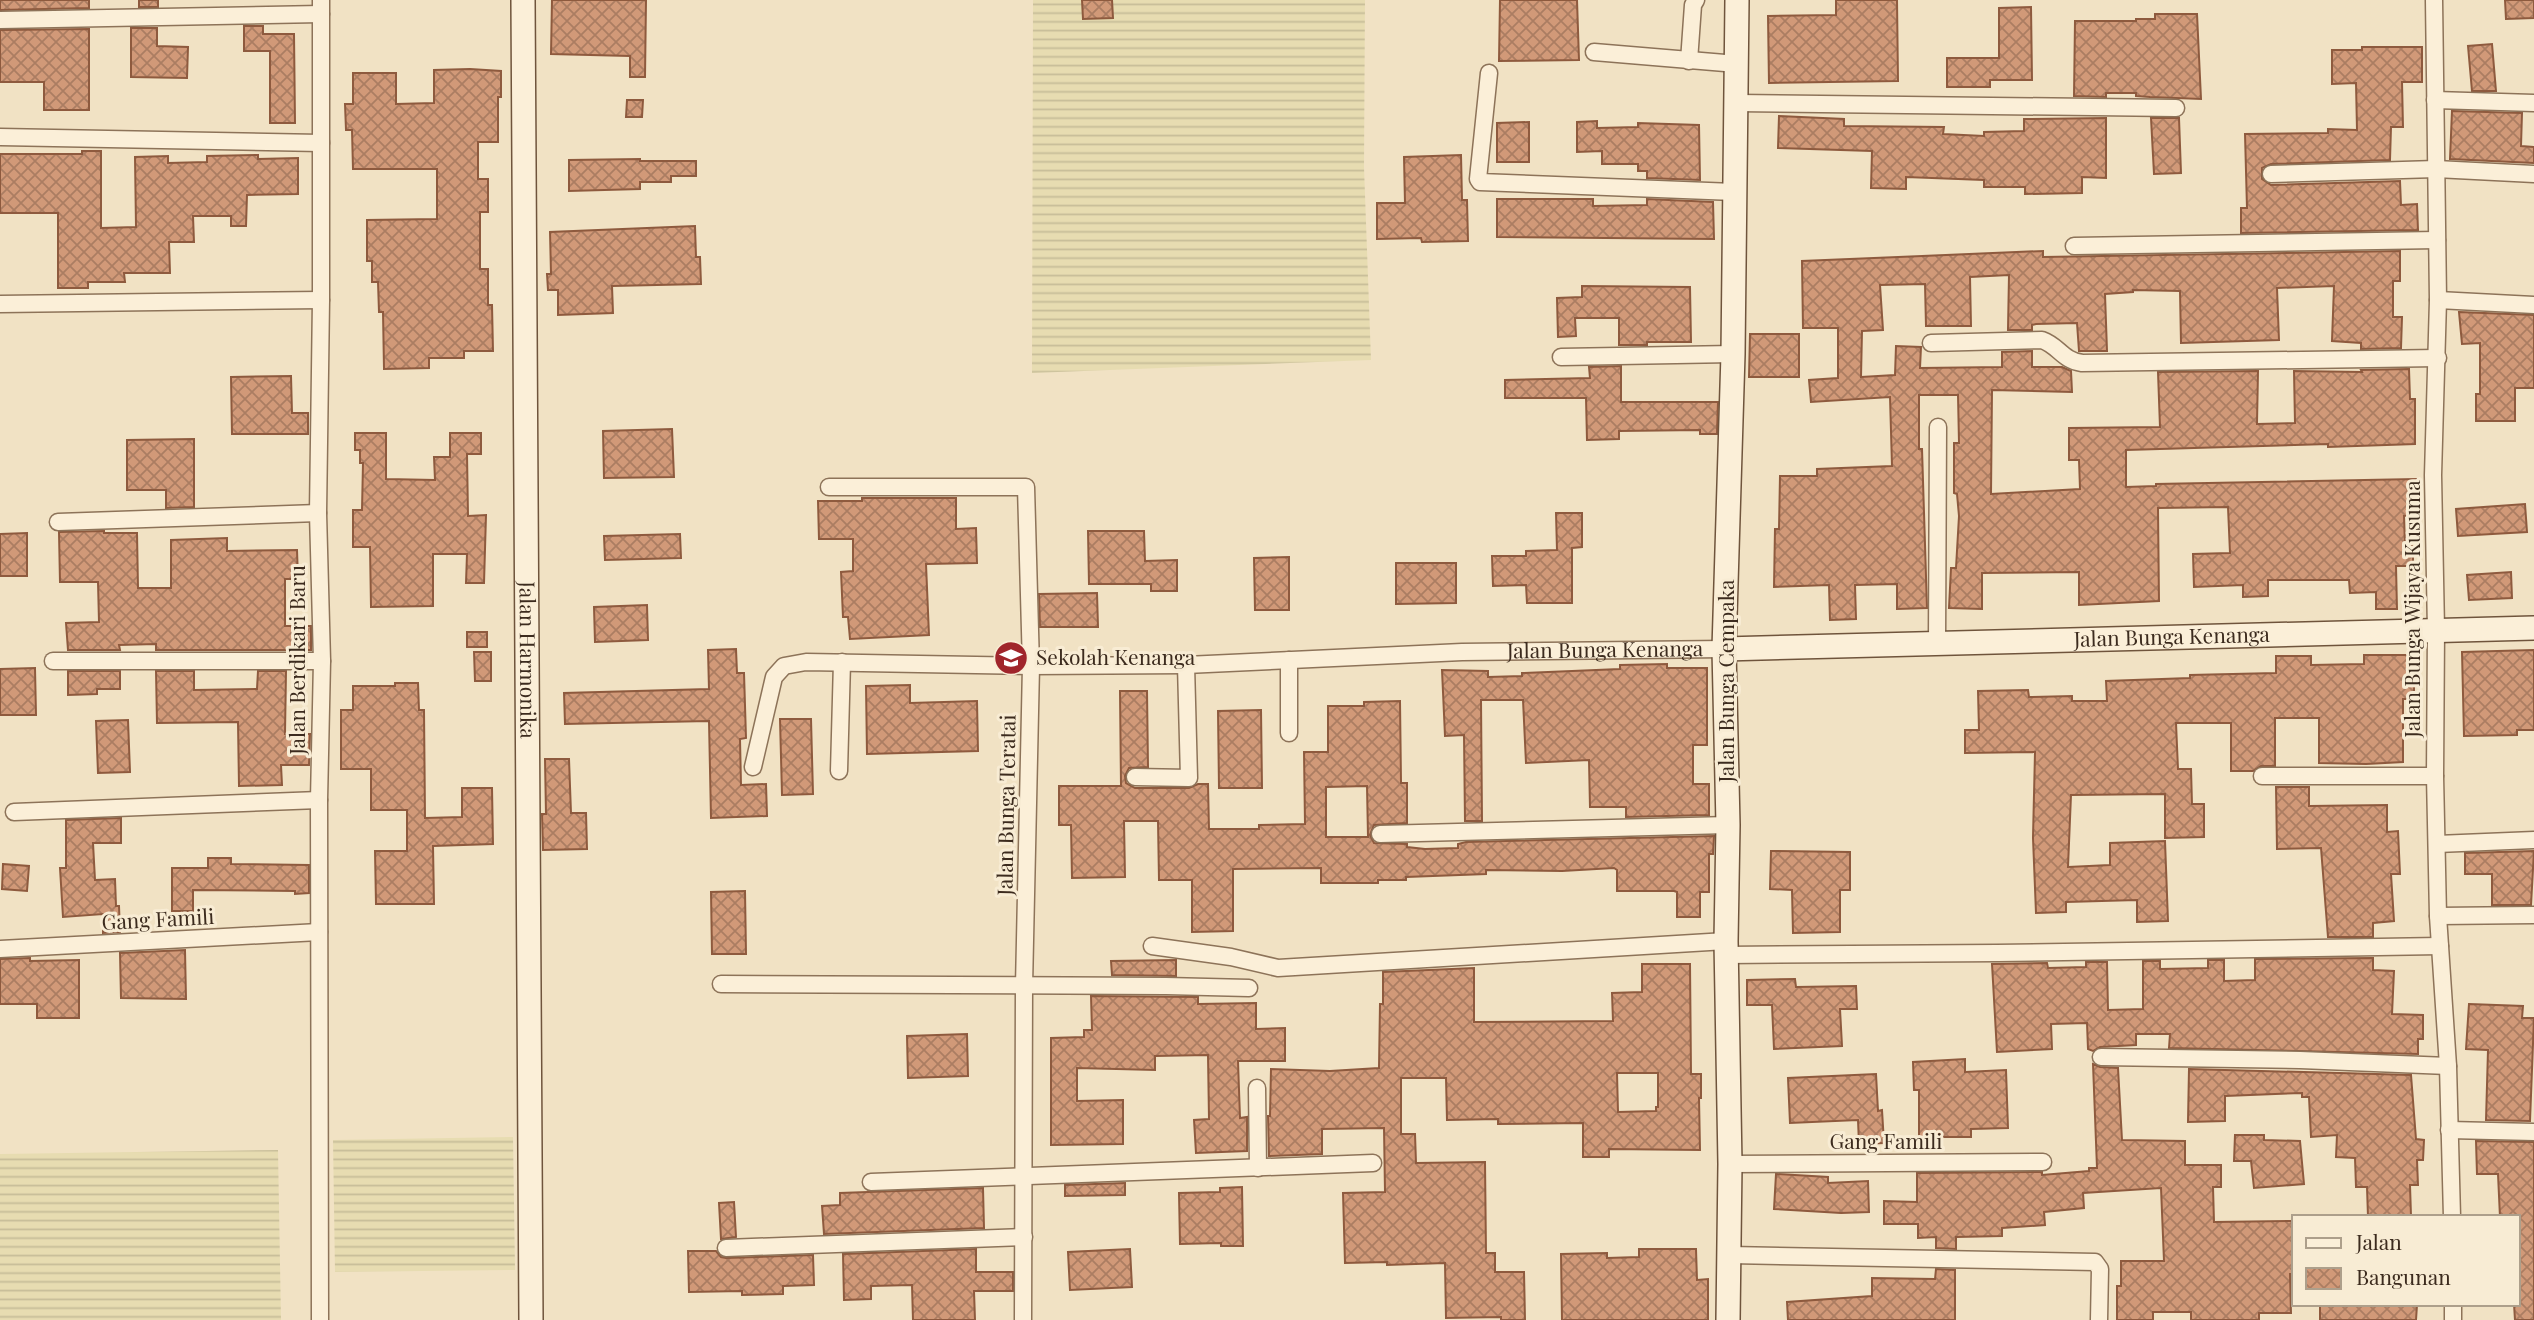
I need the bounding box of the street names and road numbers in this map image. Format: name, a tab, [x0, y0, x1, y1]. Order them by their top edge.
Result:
street label: Jalan Bunga Wijaya Kusuma	[2397, 480, 2425, 739]
street label: Jalan Berdikari Baru	[282, 565, 310, 756]
street label: Jalan Bunga Cempaka	[1711, 579, 1739, 784]
street label: Jalan Harmonika	[515, 580, 543, 739]
street label: Jalan Bunga Kenanga	[2072, 619, 2271, 652]
street label: Jalan Bunga Kenanga	[1506, 633, 1704, 663]
street label: Jalan Bunga Teratai	[989, 714, 1021, 897]
street label: Gang Famili	[101, 901, 215, 935]
street label: Gang Famili	[1830, 1126, 1942, 1154]

